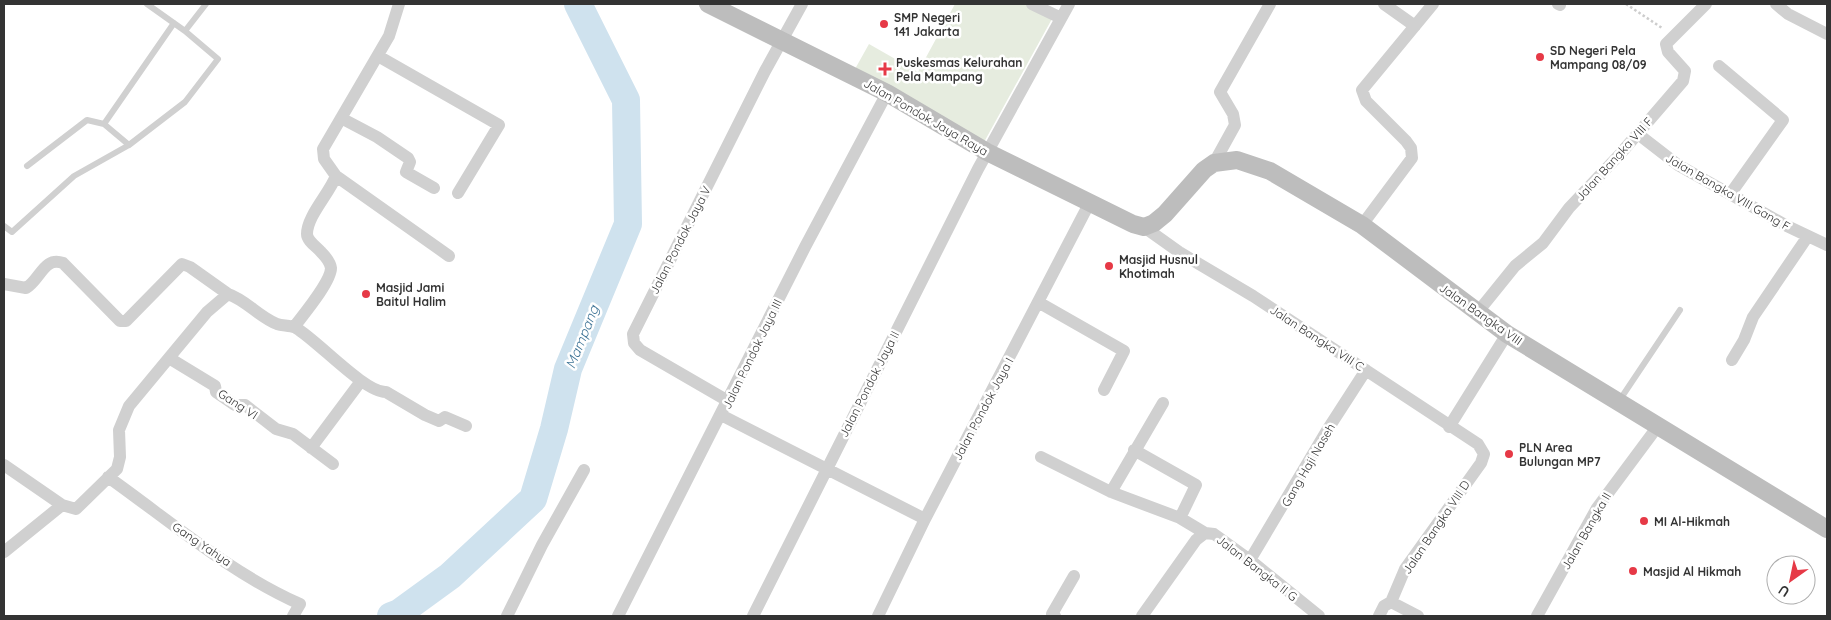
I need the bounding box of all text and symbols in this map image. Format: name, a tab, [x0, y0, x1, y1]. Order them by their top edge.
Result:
place label: SMP Negeri 141 Jakarta	[894, 10, 960, 39]
marker: SMP Negeri 141 Jakarta	[878, 18, 890, 30]
place label: SD Negeri Pela Mampang 08/09	[1550, 43, 1647, 72]
marker: SD Negeri Pela Mampang 08/09	[1534, 51, 1546, 63]
place label: Puskesmas Kelurahan Pela Mampang	[896, 55, 1022, 84]
marker: Puskesmas Kelurahan Pela Mampang	[878, 62, 892, 76]
street label: Jalan Pondok Jaya Raya	[861, 75, 991, 159]
street label: Jalan Bangka VIII F	[1572, 114, 1656, 204]
street label: Jalan Bangka VIII Gang F	[1663, 150, 1793, 234]
street label: Jalan Pondok Jaya V	[646, 183, 714, 297]
place label: Masjid Husnul Khotimah	[1119, 252, 1198, 281]
marker: Masjid Husnul Khotimah	[1103, 260, 1115, 272]
place label: Masjid Jami Baitul Halim	[376, 280, 446, 309]
street label: Jalan Bangka VIII	[1437, 280, 1525, 348]
marker: Masjid Jami Baitul Halim	[360, 288, 372, 300]
street label: Jalan Pondok Jaya III	[719, 297, 785, 411]
water label: Mampang	[561, 302, 603, 371]
street label: Jalan Bangka VIII C	[1267, 302, 1367, 374]
street label: Jalan Pondok Jaya II	[836, 328, 902, 440]
street label: Jalan Pondok Jaya I	[950, 355, 1016, 463]
street label: Gang VI	[215, 386, 261, 422]
street label: Gang Haji Naseh	[1278, 421, 1338, 509]
place label: PLN Area Bulungan MP7	[1519, 440, 1601, 469]
marker: PLN Area Bulungan MP7	[1503, 448, 1515, 460]
street label: Jalan Bangka VIII D	[1399, 477, 1473, 577]
street label: Jalan Bangka II	[1558, 490, 1614, 572]
place label: MI Al-Hikmah	[1654, 514, 1730, 529]
marker: MI Al-Hikmah	[1638, 515, 1650, 527]
street label: Gang Yahya	[170, 519, 234, 569]
street label: Jalan Bangka II G	[1214, 532, 1300, 604]
north arrow	[1766, 555, 1816, 605]
place label: Masjid Al Hikmah	[1643, 564, 1741, 579]
marker: Masjid Al Hikmah	[1627, 565, 1639, 577]
text: U	[1775, 581, 1793, 601]

